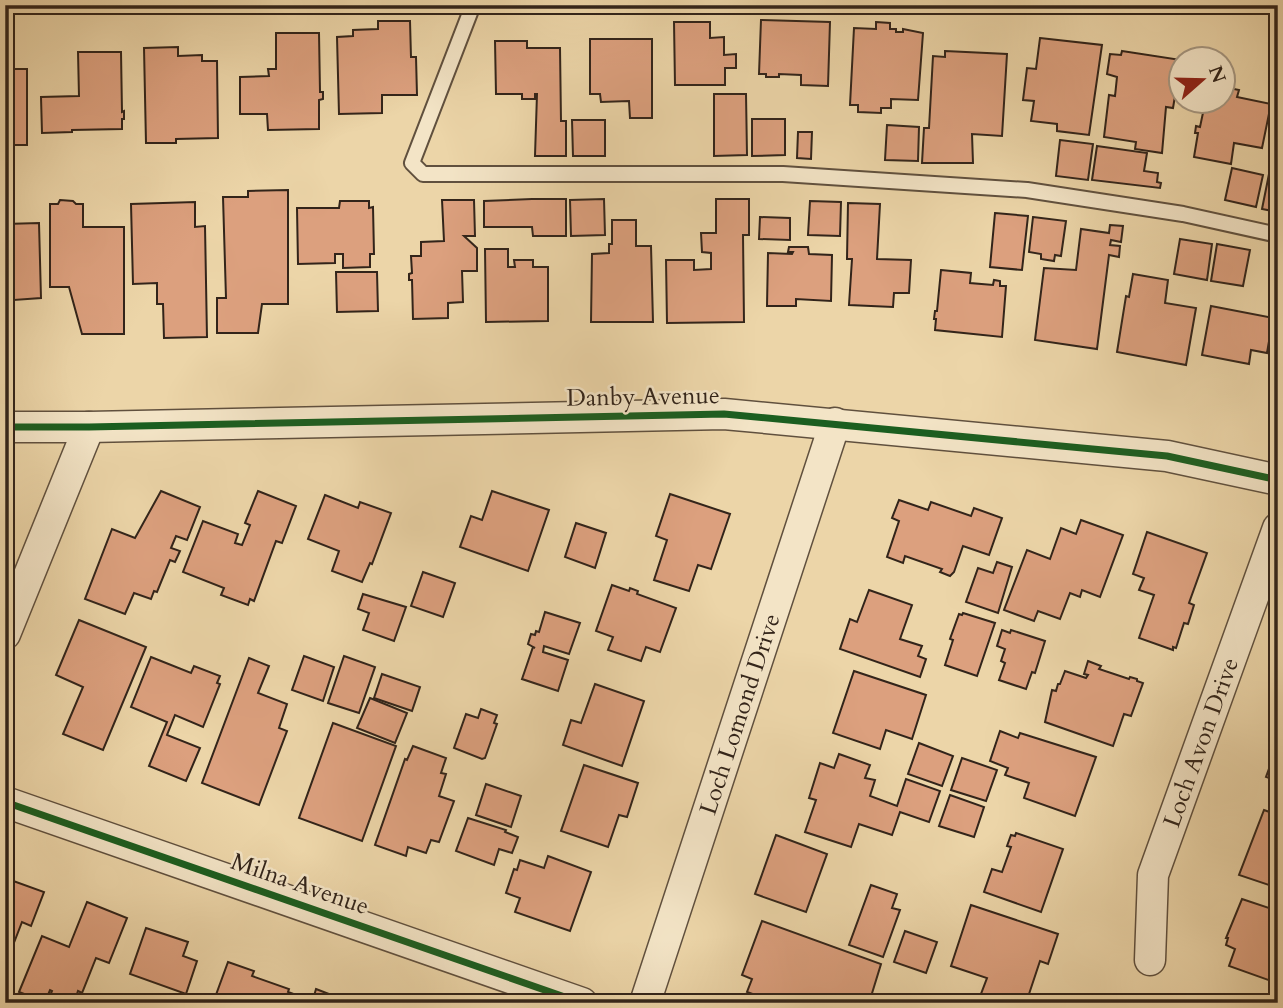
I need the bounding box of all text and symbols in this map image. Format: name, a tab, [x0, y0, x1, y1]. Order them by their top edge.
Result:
north arrow	[1168, 46, 1238, 116]
text: N	[1202, 62, 1232, 87]
street label: Danby Avenue	[566, 379, 720, 415]
street label: Loch Lomond Drive	[691, 609, 788, 819]
street label: Loch Avon Drive	[1155, 653, 1247, 832]
street label: Milna Avenue	[227, 845, 373, 923]

